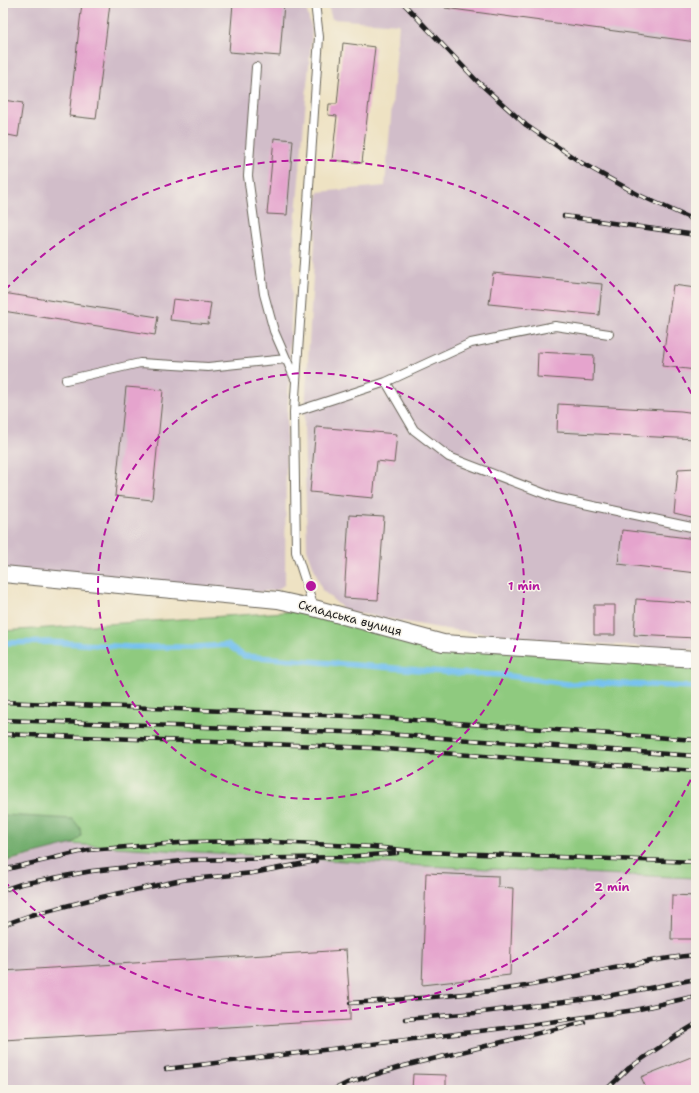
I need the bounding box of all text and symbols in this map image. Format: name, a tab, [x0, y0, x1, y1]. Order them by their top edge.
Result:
text: 1 min	[508, 578, 540, 594]
centre of rings	[304, 579, 318, 593]
street label: Складська вулиця	[296, 596, 404, 640]
text: 2 min	[595, 879, 630, 895]

